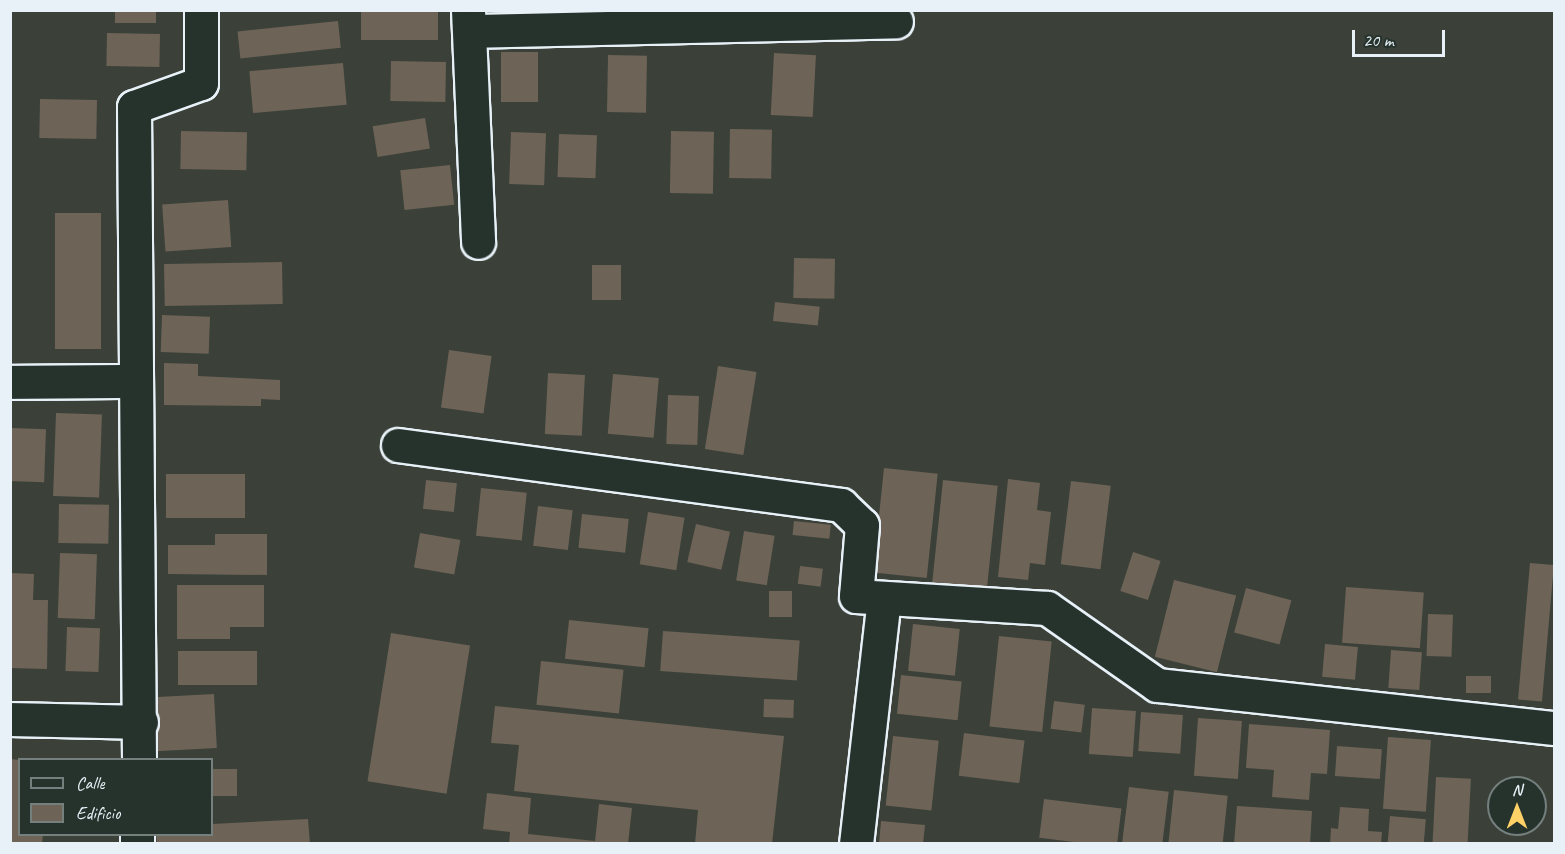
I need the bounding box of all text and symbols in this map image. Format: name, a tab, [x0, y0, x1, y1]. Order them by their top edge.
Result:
scale bar	[1355, 18, 1448, 56]
text: 20 m	[1363, 29, 1394, 51]
legend	[18, 758, 213, 836]
text: Calle	[76, 772, 104, 794]
north arrow	[1487, 776, 1547, 836]
text: N	[1512, 780, 1522, 800]
text: Edificio	[76, 802, 120, 824]

